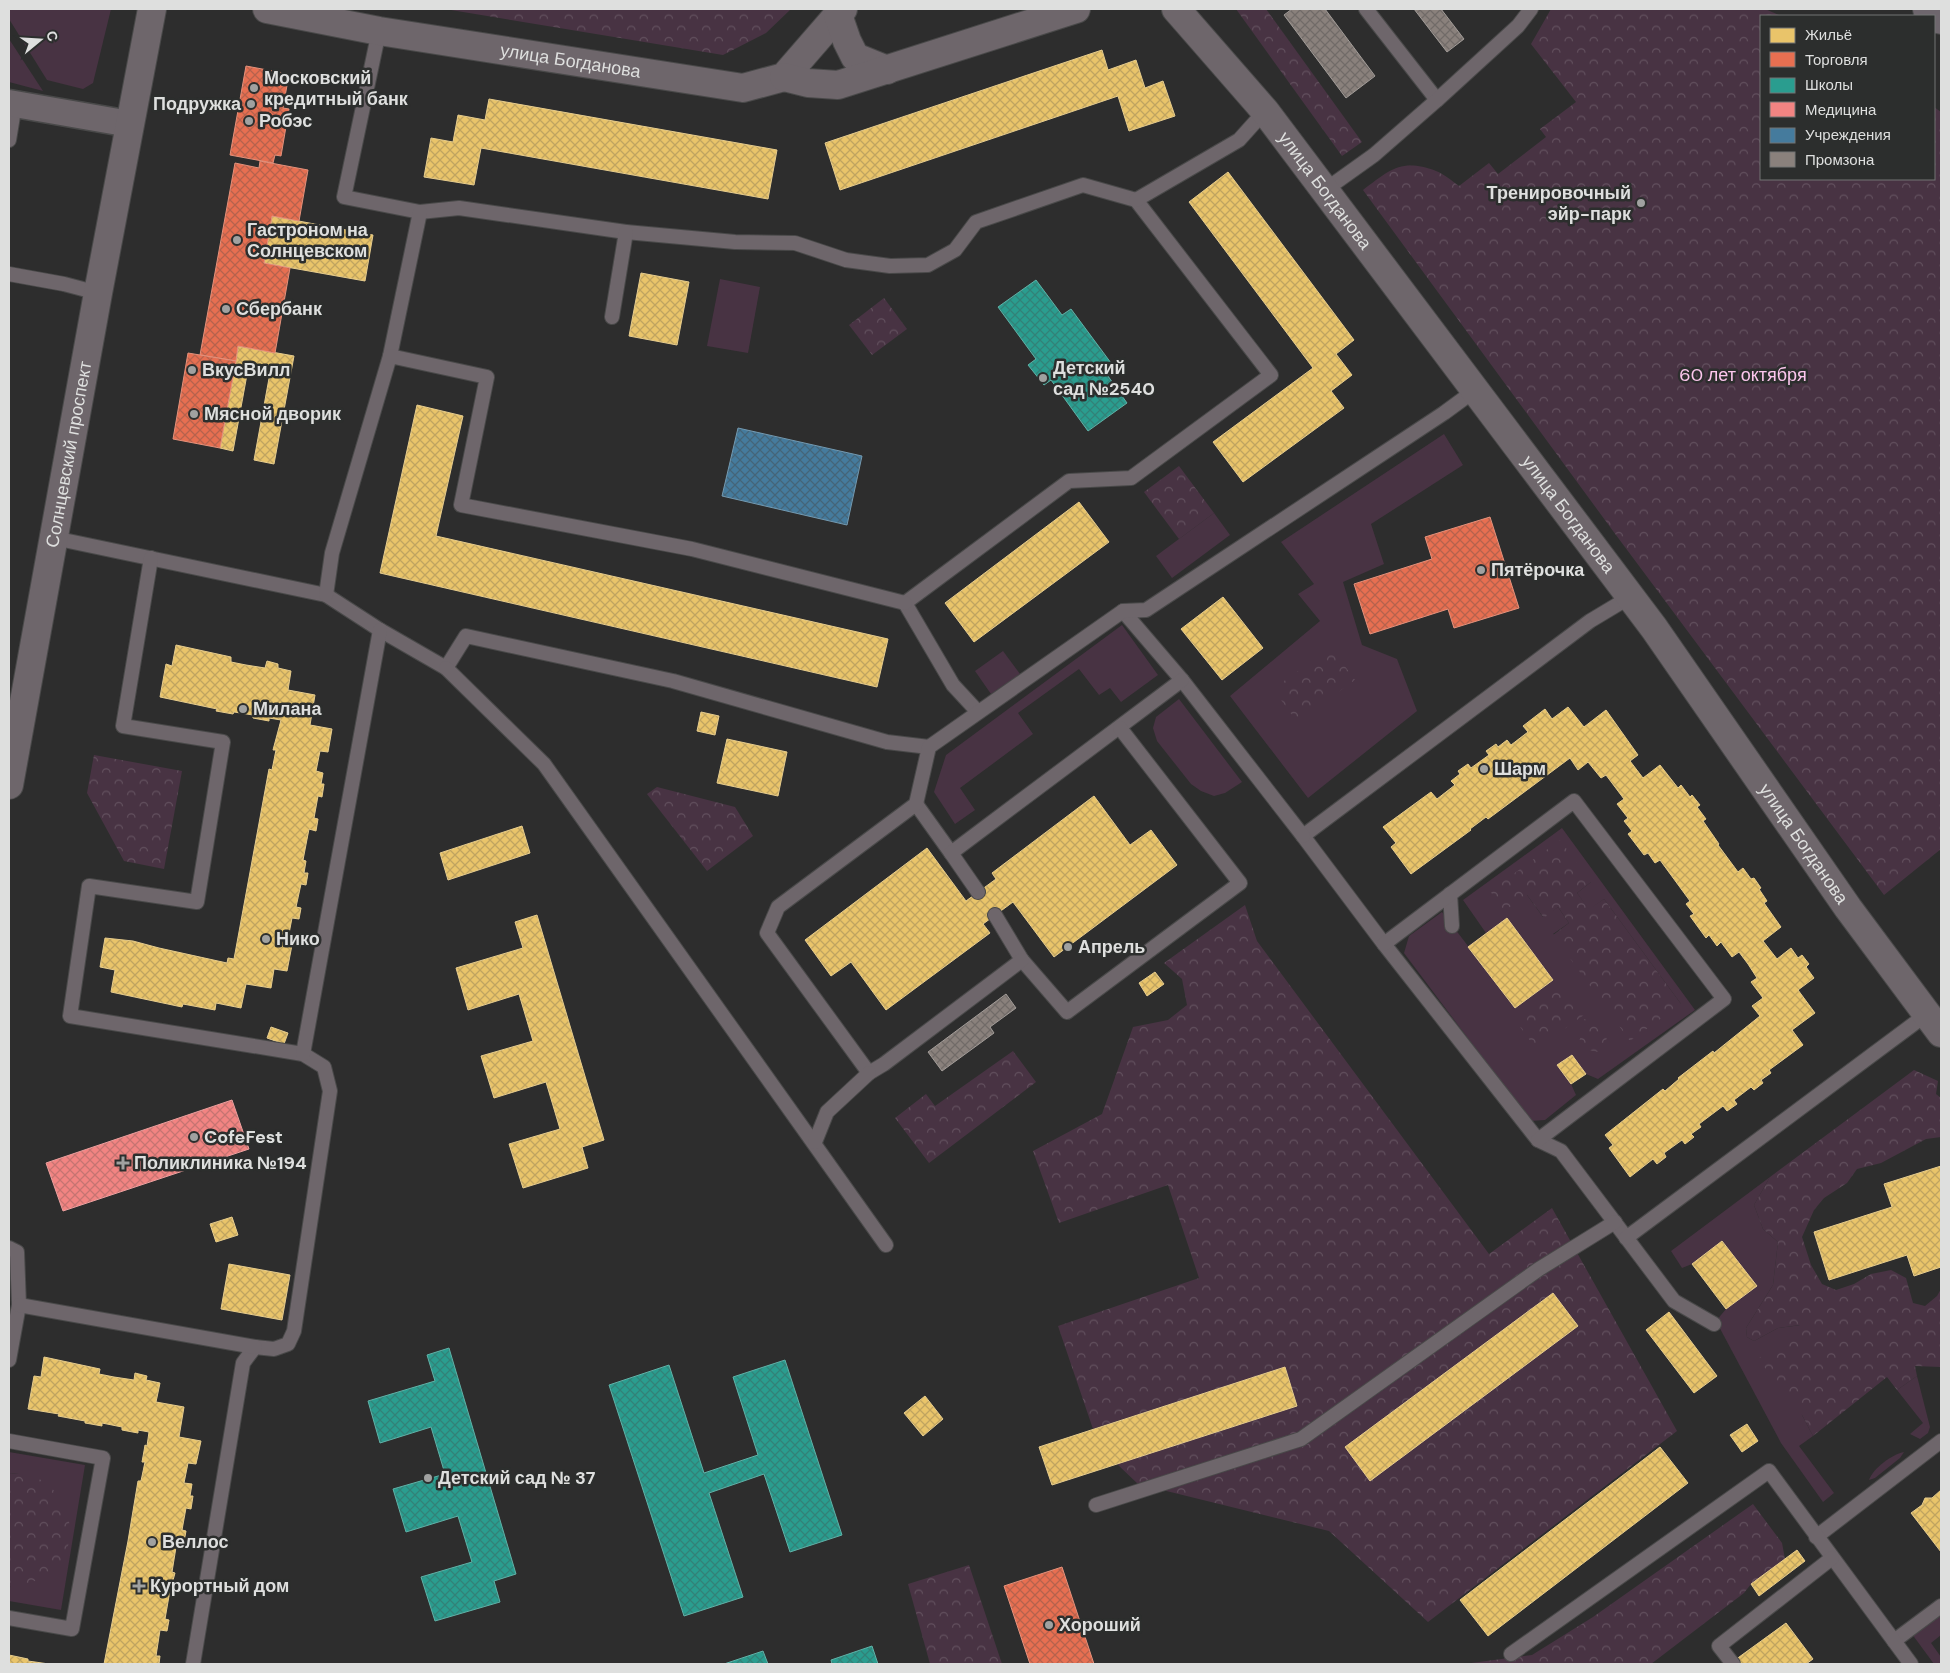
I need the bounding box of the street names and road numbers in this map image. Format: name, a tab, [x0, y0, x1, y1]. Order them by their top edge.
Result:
street label: улица Богданова	[499, 38, 643, 84]
street label: улица Богданова	[1273, 127, 1378, 255]
street label: Солнцевский проспект	[40, 359, 97, 550]
street label: улица Богданова	[1516, 450, 1621, 579]
street label: улица Богданова	[1753, 779, 1854, 910]

